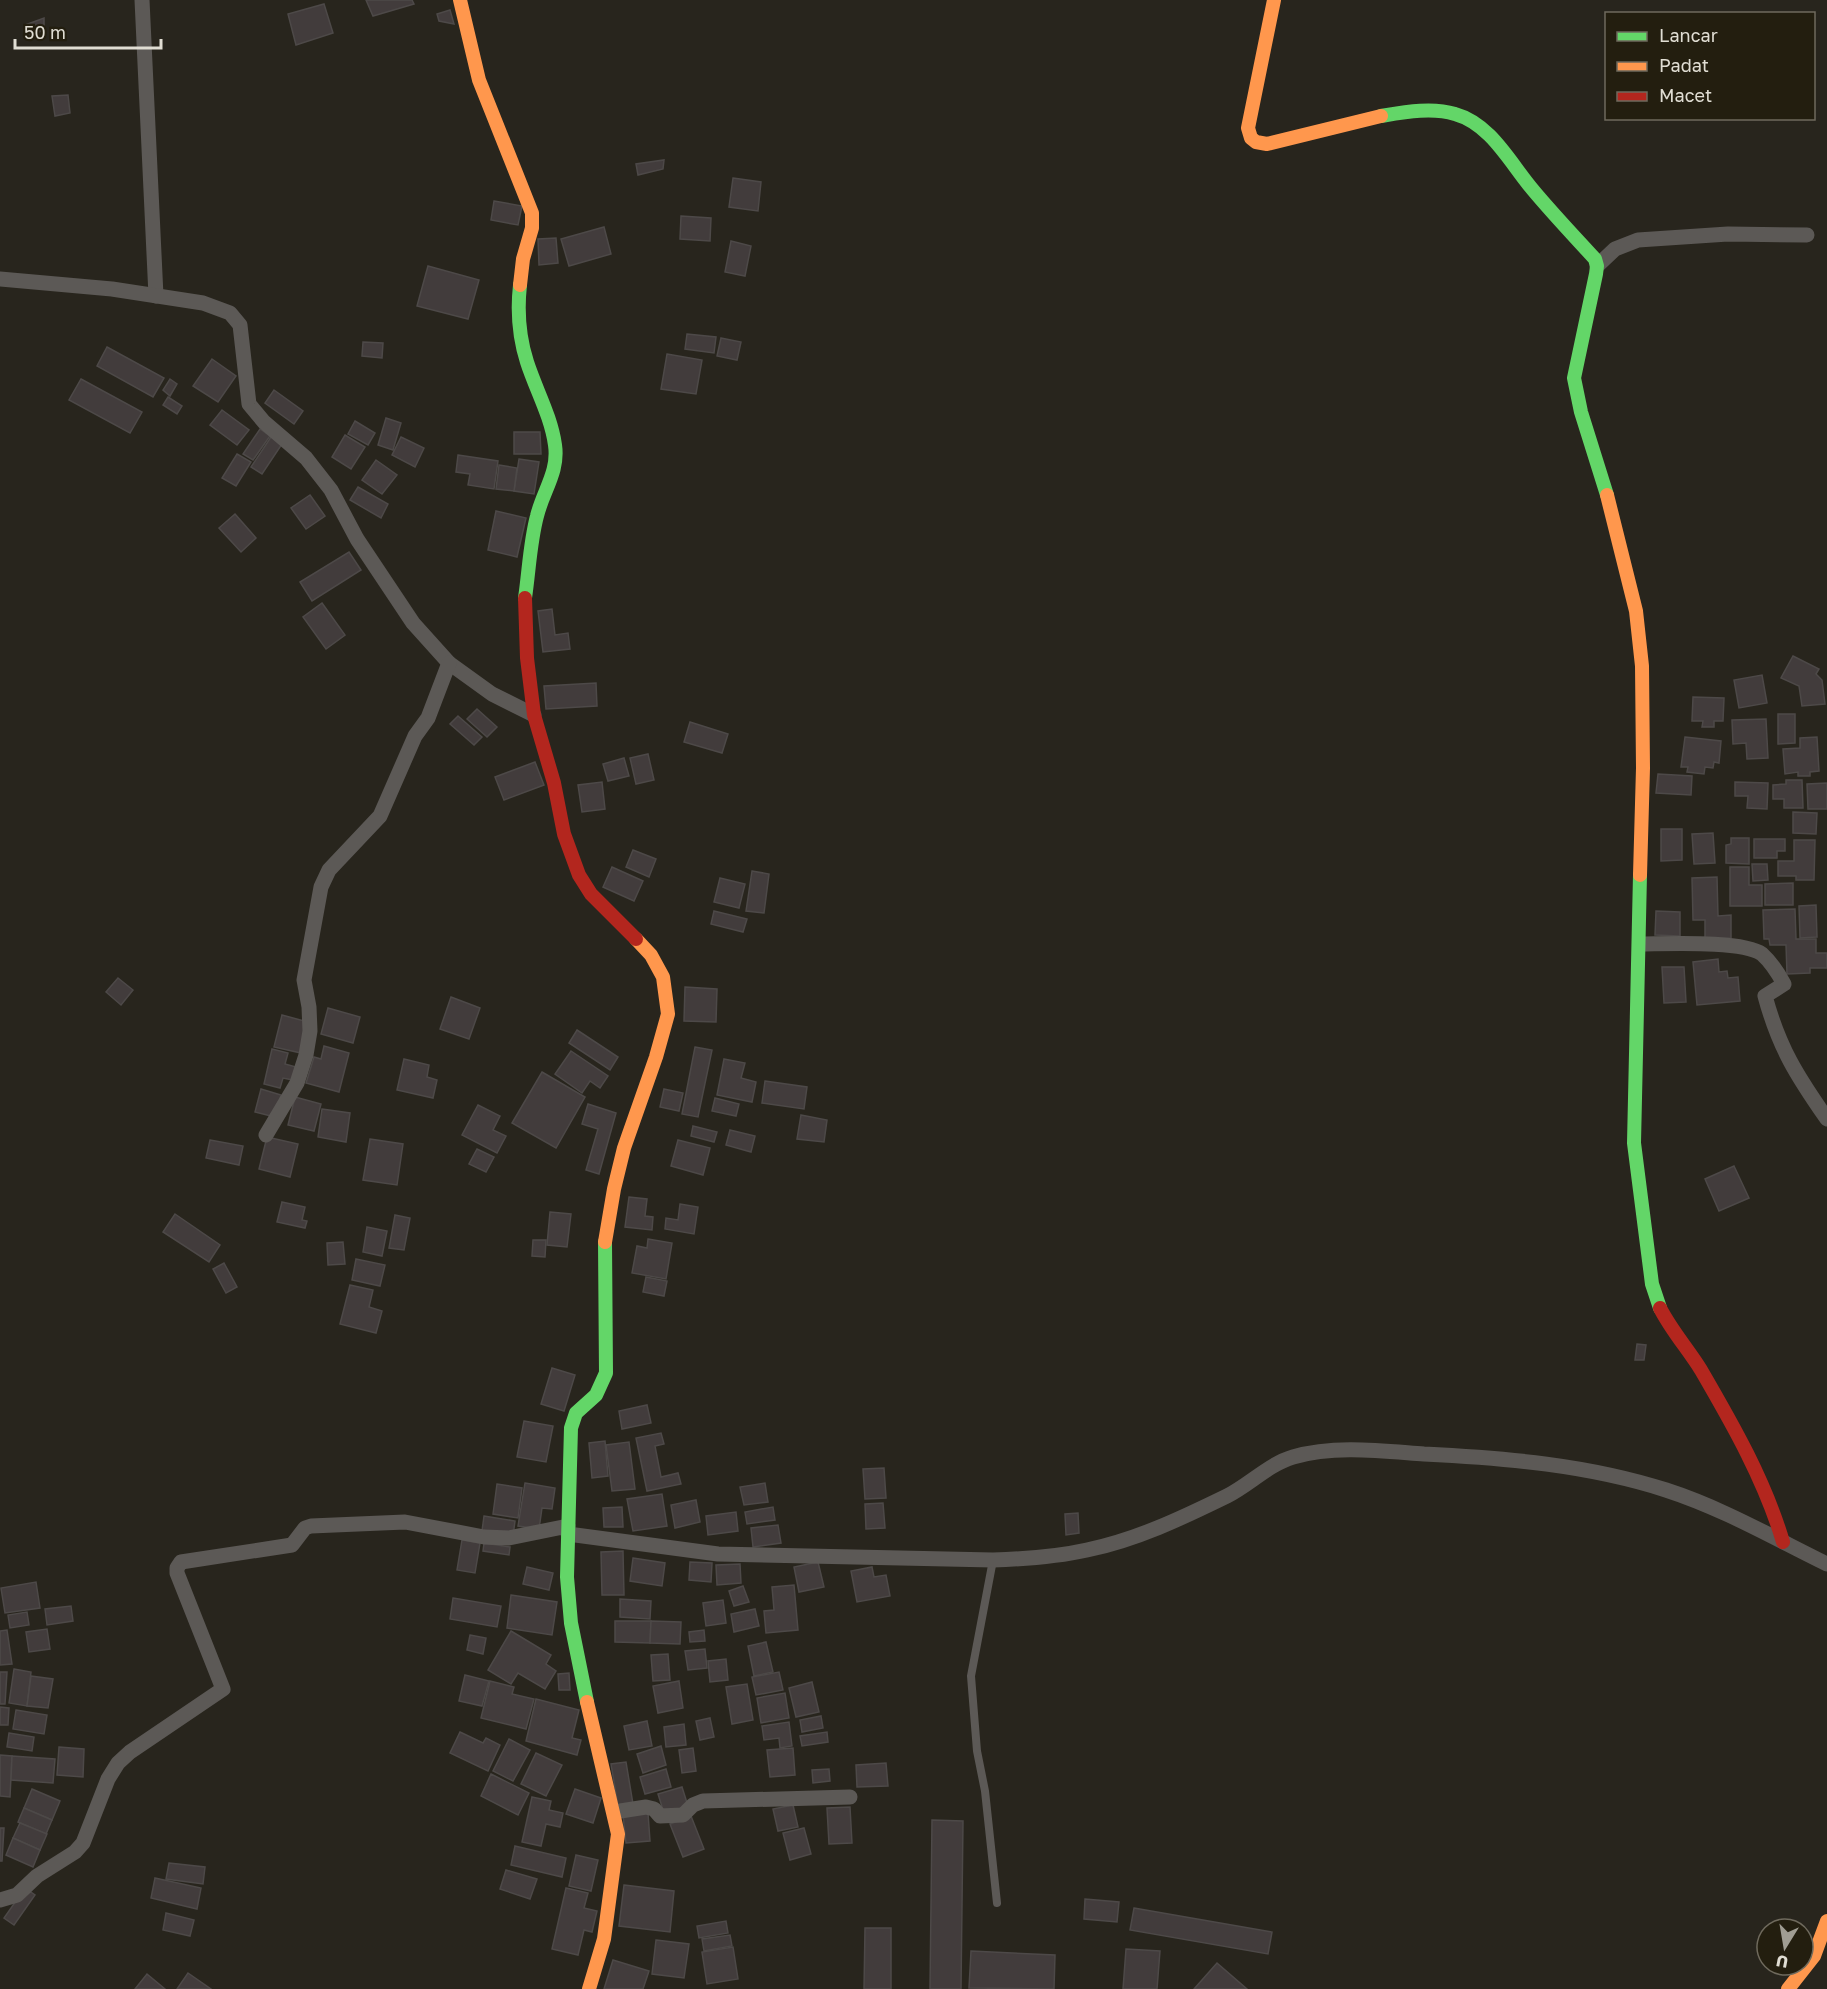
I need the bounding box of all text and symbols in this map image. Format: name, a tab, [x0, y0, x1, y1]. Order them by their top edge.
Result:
scale bar	[15, 12, 160, 50]
legend	[1605, 12, 1815, 120]
text: 50 m	[24, 21, 66, 43]
text: Lancar	[1659, 24, 1718, 46]
text: Padat	[1659, 54, 1709, 76]
text: Macet	[1659, 84, 1712, 106]
north arrow	[1755, 1917, 1815, 1977]
text: U	[1774, 1951, 1790, 1973]

